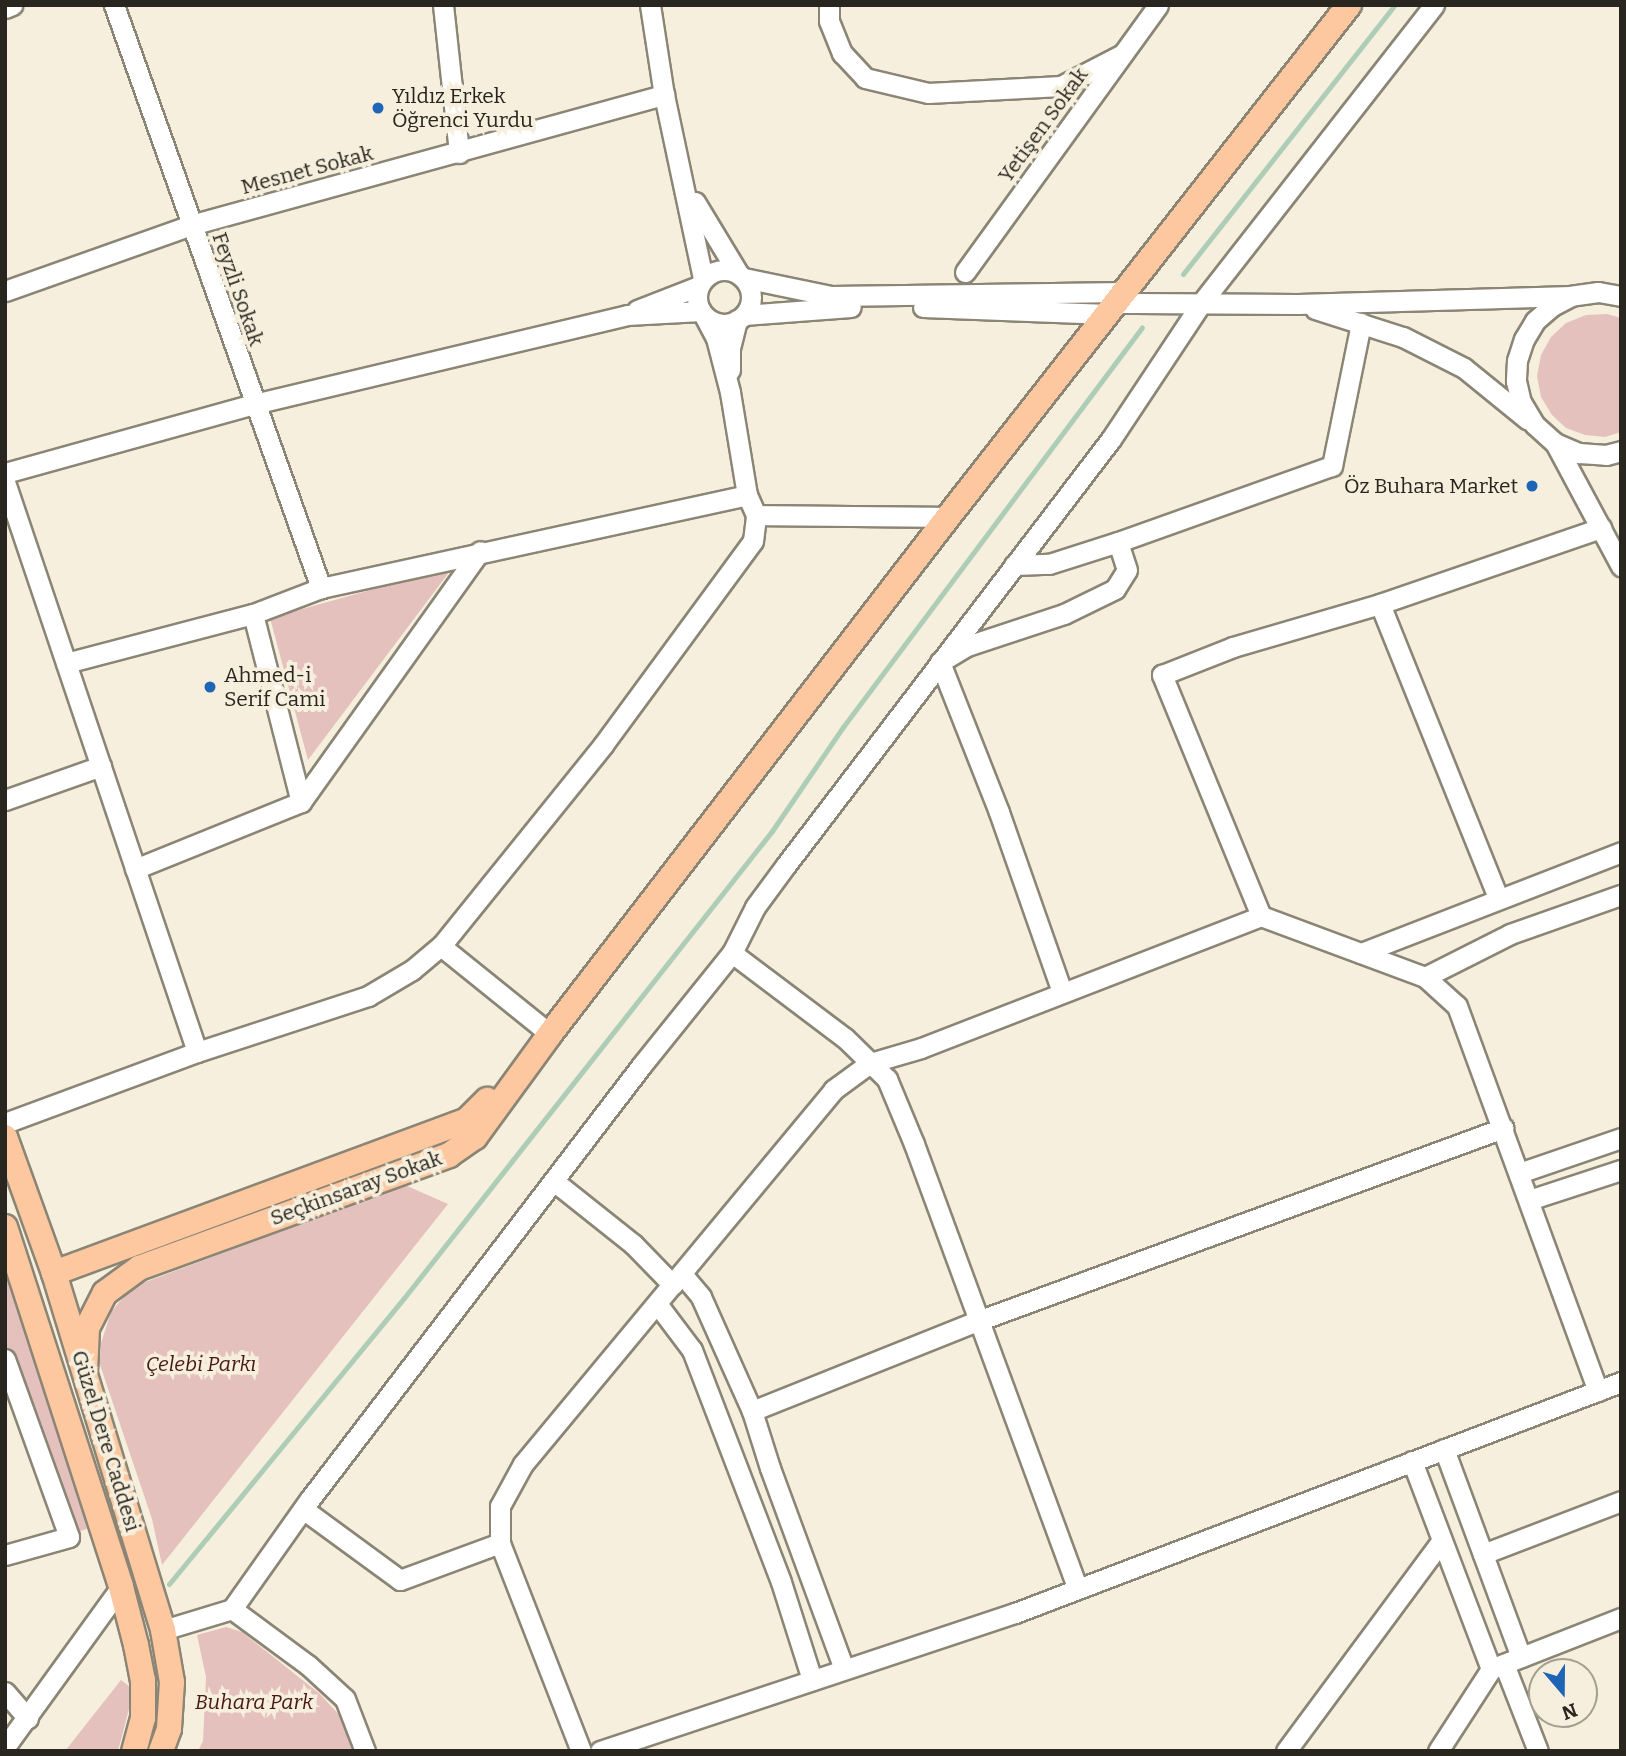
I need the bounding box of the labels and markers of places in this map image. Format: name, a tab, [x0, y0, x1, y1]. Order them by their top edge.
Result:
place label: Yıldız Erkek Öğrenci Yurdu	[392, 83, 533, 133]
marker: Yıldız Erkek Öğrenci Yurdu	[370, 100, 386, 116]
place label: Öz Buhara Market	[1344, 473, 1518, 499]
marker: Öz Buhara Market	[1524, 478, 1540, 494]
place label: Ahmed-i Serif Cami	[224, 662, 325, 712]
marker: Ahmed-i Serif Cami	[202, 679, 218, 695]

